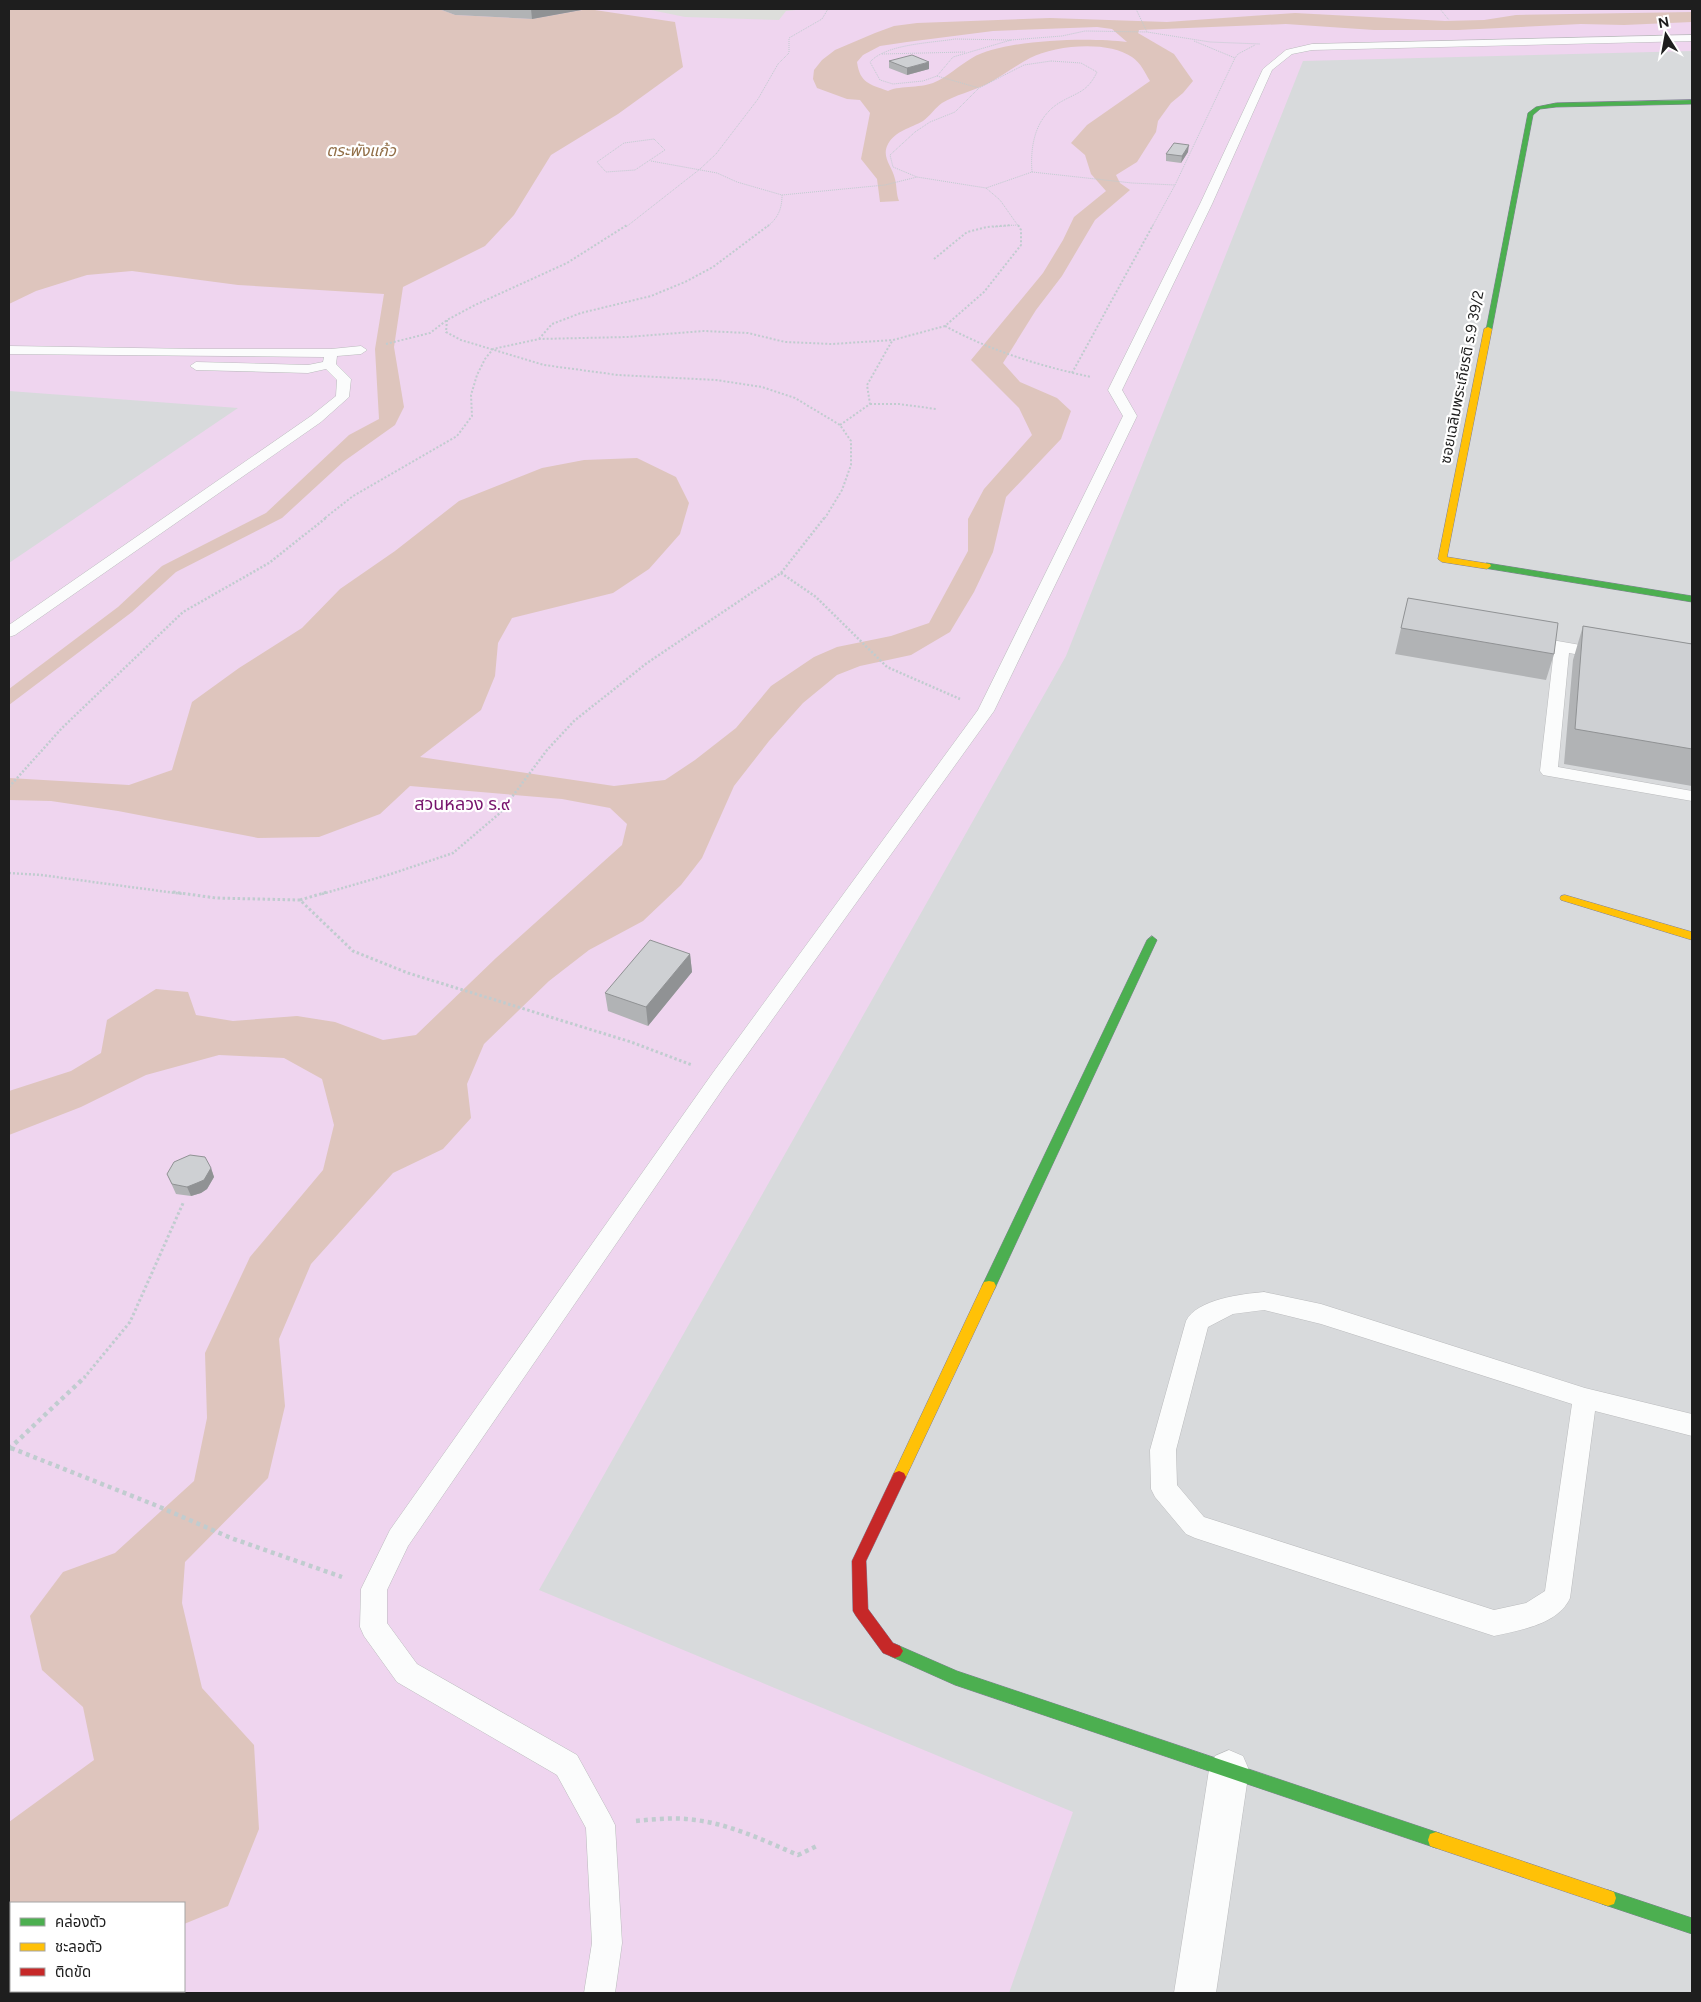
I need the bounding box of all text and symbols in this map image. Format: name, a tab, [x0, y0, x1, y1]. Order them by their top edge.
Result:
north arrow	[1641, 10, 1691, 60]
text: N	[1657, 13, 1671, 32]
water label: ตระพังแก้ว	[326, 141, 397, 160]
street label: ซอยเฉลิมพระเกียรติ ร.9 39/2	[1436, 289, 1488, 465]
park label: สวนหลวง ร.๙	[414, 793, 510, 815]
legend	[10, 1902, 185, 1992]
text: คล่องตัว	[55, 1913, 106, 1931]
text: ชะลอตัว	[55, 1938, 102, 1956]
text: ติดขัด	[55, 1963, 91, 1981]

